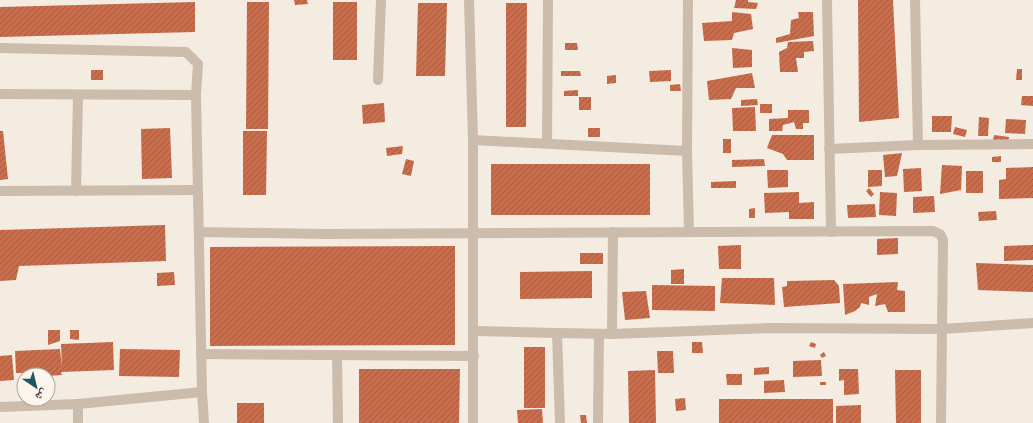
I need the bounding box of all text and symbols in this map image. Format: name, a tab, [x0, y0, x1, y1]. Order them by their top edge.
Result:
north arrow	[16, 367, 56, 407]
text: ش	[32, 385, 51, 404]

